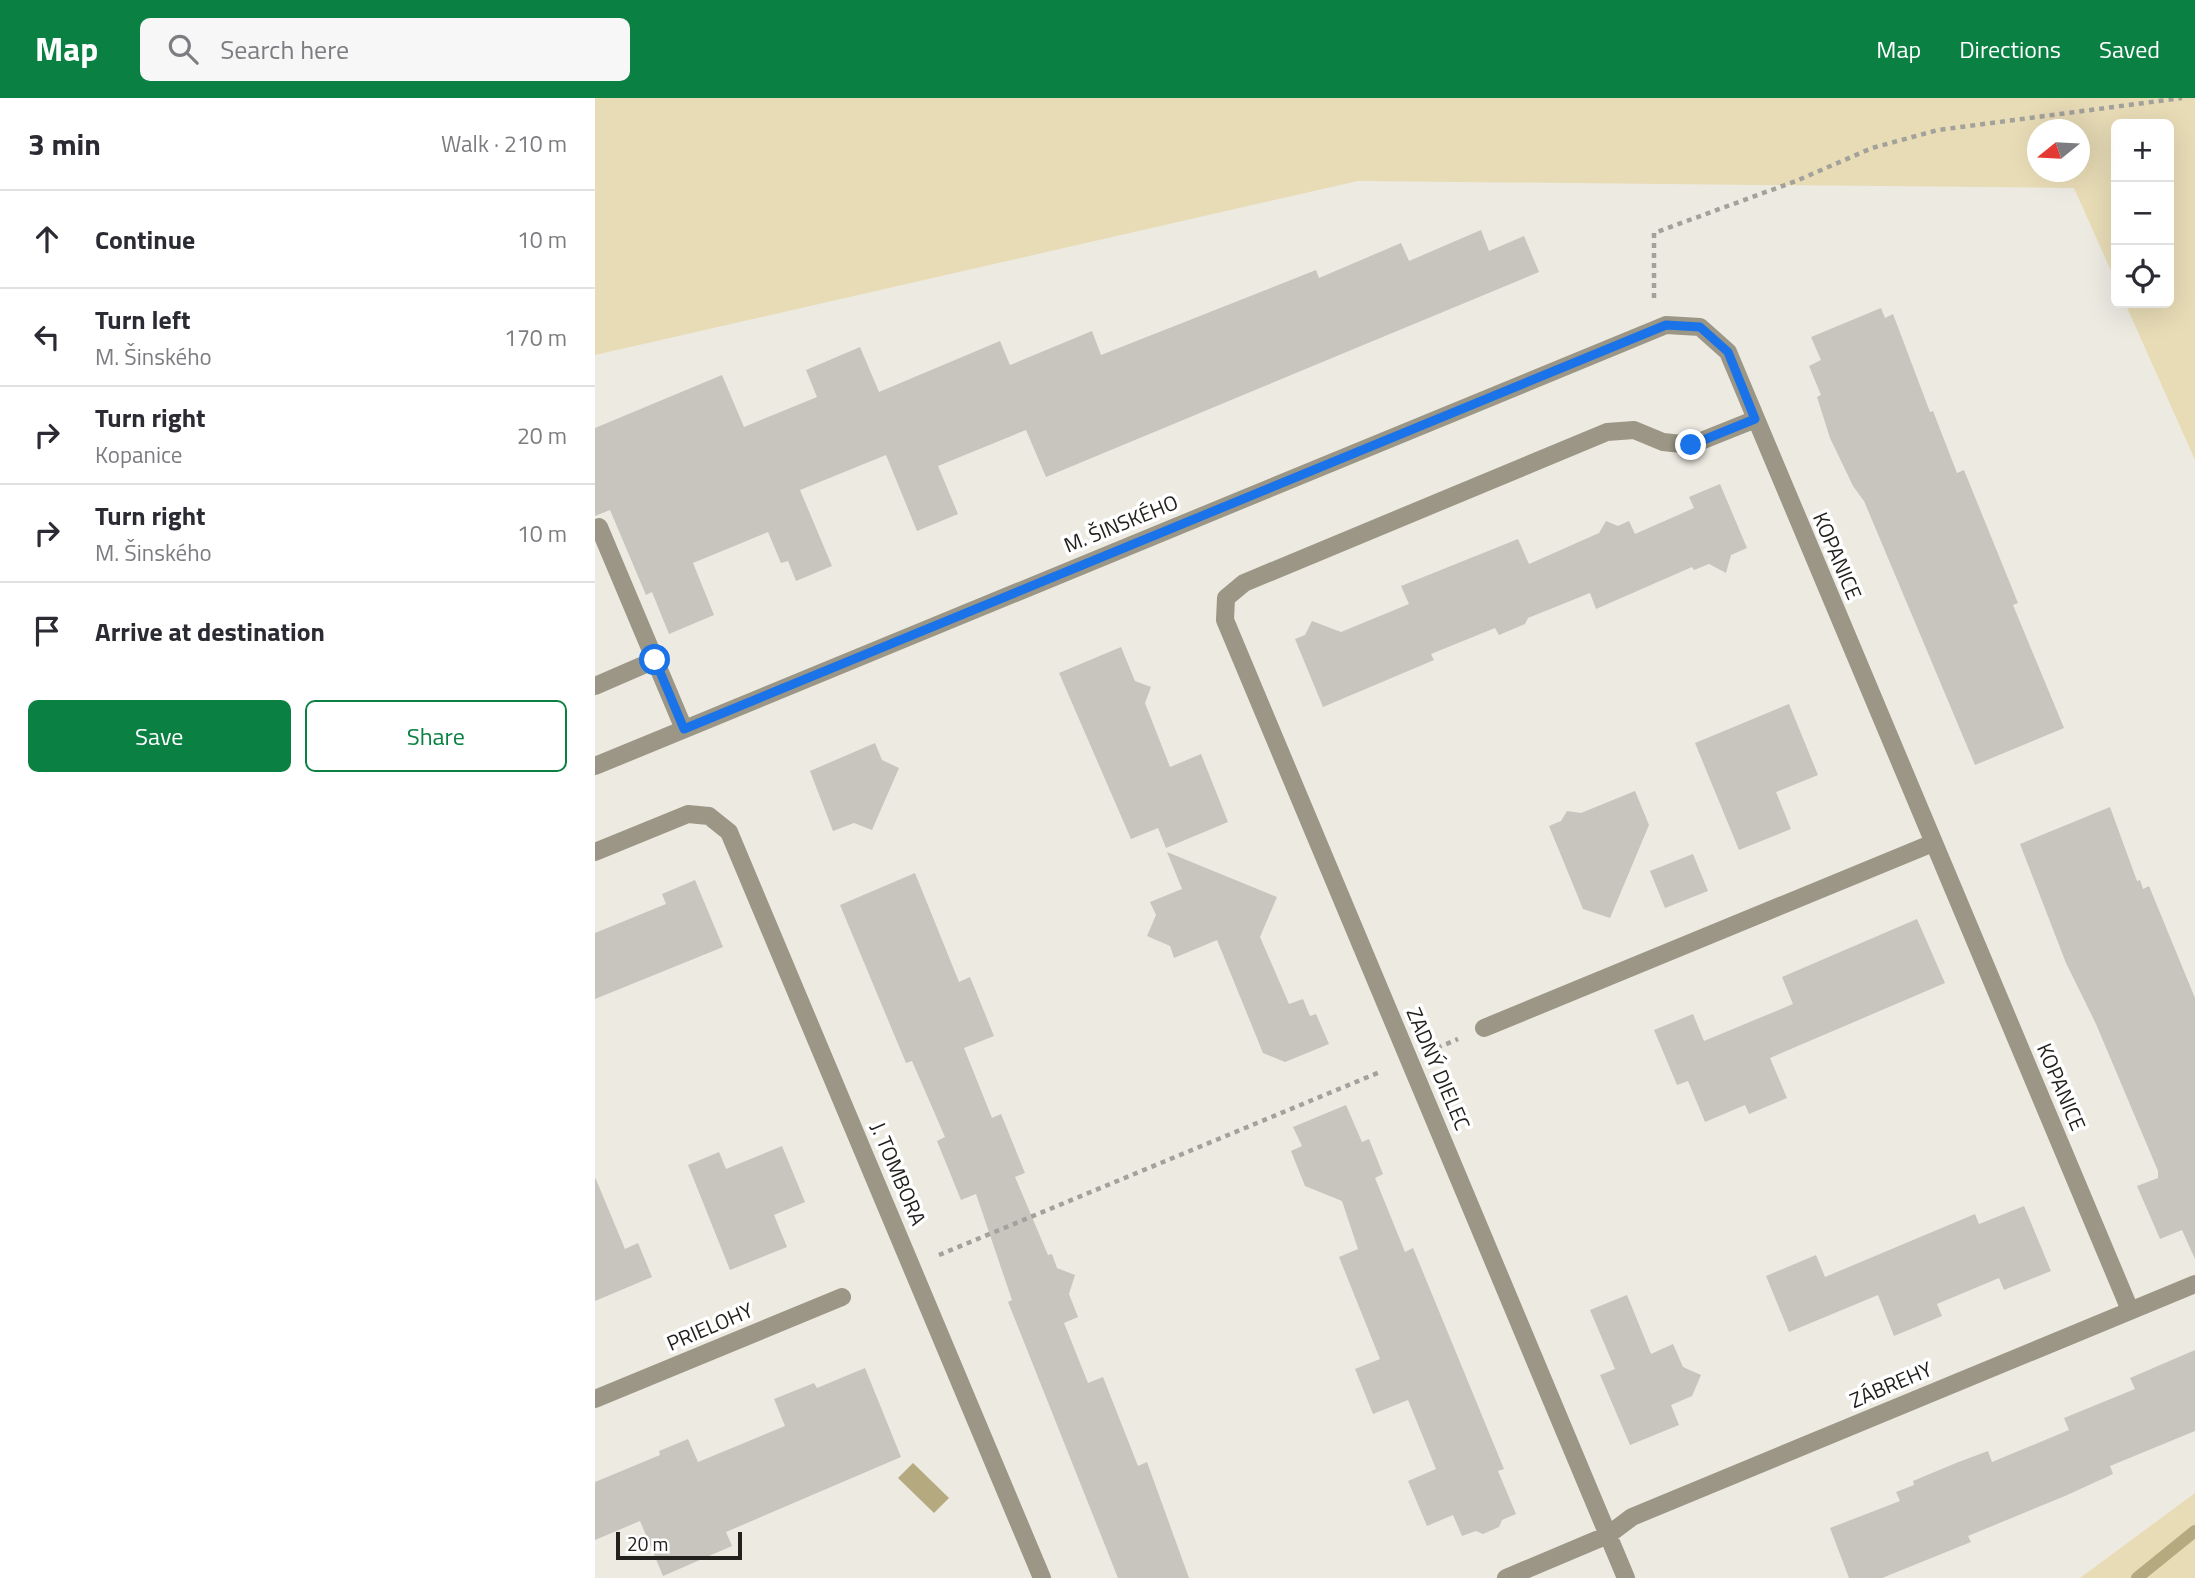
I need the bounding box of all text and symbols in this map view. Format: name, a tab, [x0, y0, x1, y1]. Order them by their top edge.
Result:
search box	[140, 18, 630, 81]
text: Map	[35, 24, 98, 74]
icon: search	[164, 30, 202, 68]
text: Search here	[220, 30, 349, 69]
text: Map	[1876, 31, 1921, 67]
text: Directions	[1959, 31, 2061, 67]
text: Saved	[2099, 31, 2160, 67]
north arrow	[2027, 119, 2090, 182]
map controls	[2111, 119, 2174, 308]
button: +	[2111, 119, 2174, 182]
text: 3 min	[28, 121, 101, 167]
text: Walk · 210 m	[441, 126, 567, 161]
button: −	[2111, 182, 2174, 245]
icon: ahead	[28, 220, 66, 258]
text: Continue	[95, 220, 195, 259]
text: 10 m	[517, 222, 567, 257]
button: locate	[2111, 245, 2174, 308]
text: Turn left	[95, 300, 190, 339]
icon: left	[28, 318, 66, 356]
text: 170 m	[504, 320, 567, 355]
text: M. Šinského	[95, 339, 212, 374]
text: Turn right	[95, 398, 206, 437]
icon: right	[28, 416, 66, 454]
text: 20 m	[517, 418, 567, 453]
route end	[1675, 429, 1706, 460]
text: Kopanice	[95, 437, 182, 472]
street label: M. ŠINSKÉHO	[1059, 486, 1182, 560]
text: Turn right	[95, 496, 206, 535]
street label: KOPANICE	[1805, 507, 1871, 604]
icon: right	[28, 514, 66, 552]
text: 10 m	[517, 516, 567, 551]
text: M. Šinského	[95, 535, 212, 570]
icon: arrive	[28, 612, 66, 650]
text: Arrive at destination	[95, 612, 325, 651]
route start	[639, 644, 670, 675]
button: Save	[28, 700, 291, 772]
button: Share	[305, 700, 567, 772]
street label: ZADNÝ DIELEC	[1399, 1002, 1479, 1135]
street label: KOPANICE	[2029, 1038, 2095, 1135]
street label: J. TOMBORA	[863, 1117, 935, 1231]
street label: PRIELOHY	[661, 1293, 758, 1359]
street label: ZÁBREHY	[1844, 1352, 1937, 1416]
scale bar	[616, 1529, 742, 1561]
text: 20 m	[627, 1529, 668, 1558]

